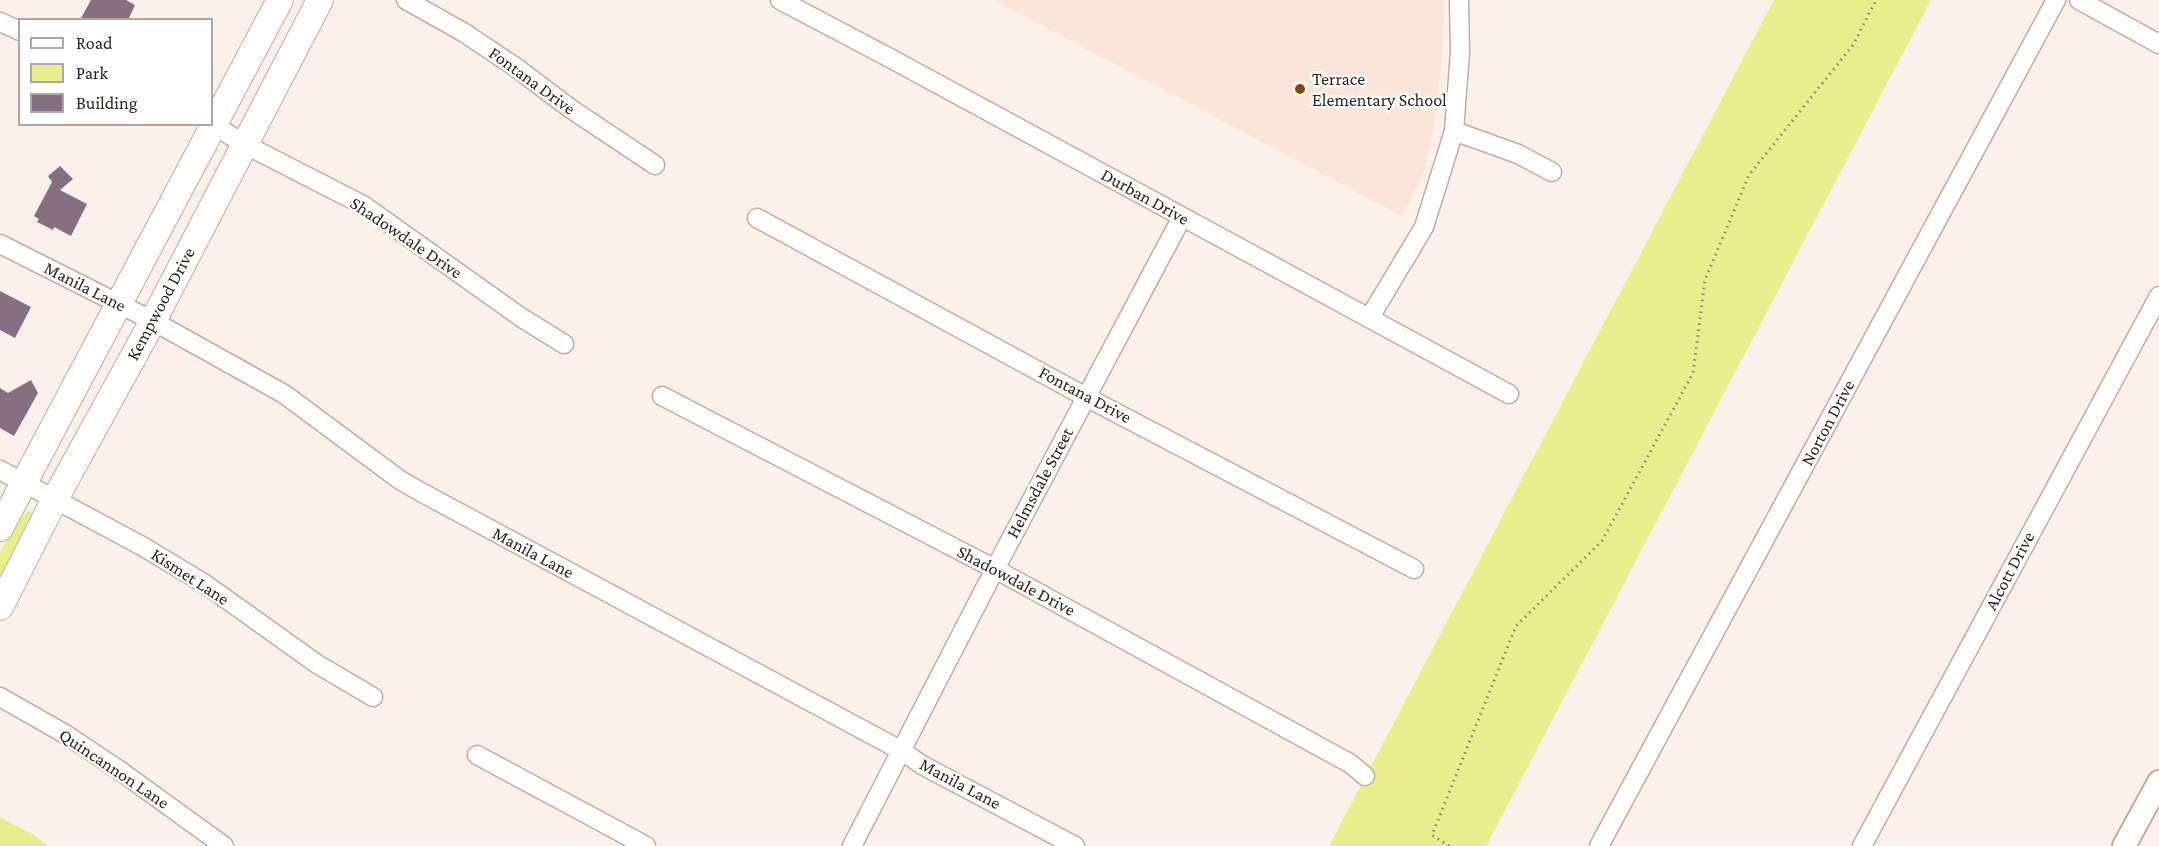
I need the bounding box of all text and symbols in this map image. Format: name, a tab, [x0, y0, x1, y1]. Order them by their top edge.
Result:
legend	[18, 18, 213, 126]
text: Road	[76, 33, 113, 53]
street label: Fontana Drive	[484, 42, 580, 120]
text: Park	[76, 63, 108, 83]
place label: Terrace Elementary School	[1312, 68, 1447, 110]
marker: Terrace Elementary School	[1293, 82, 1307, 96]
text: Building	[76, 93, 137, 113]
street label: Durban Drive	[1097, 164, 1193, 230]
street label: Shadowdale Drive	[346, 192, 466, 284]
street label: Kempwood Drive	[122, 244, 200, 364]
street label: Manila Lane	[40, 257, 130, 317]
street label: Fontana Drive	[1035, 362, 1135, 428]
street label: Norton Drive	[1796, 376, 1860, 470]
street label: Helmsdale Street	[1002, 424, 1078, 542]
street label: Manila Lane	[489, 523, 577, 583]
street label: Alcott Drive	[1980, 528, 2040, 614]
street label: Shadowdale Drive	[953, 541, 1079, 621]
street label: Kismet Lane	[147, 544, 233, 610]
street label: Quincannon Lane	[55, 724, 173, 814]
street label: Manila Lane	[916, 754, 1004, 814]

